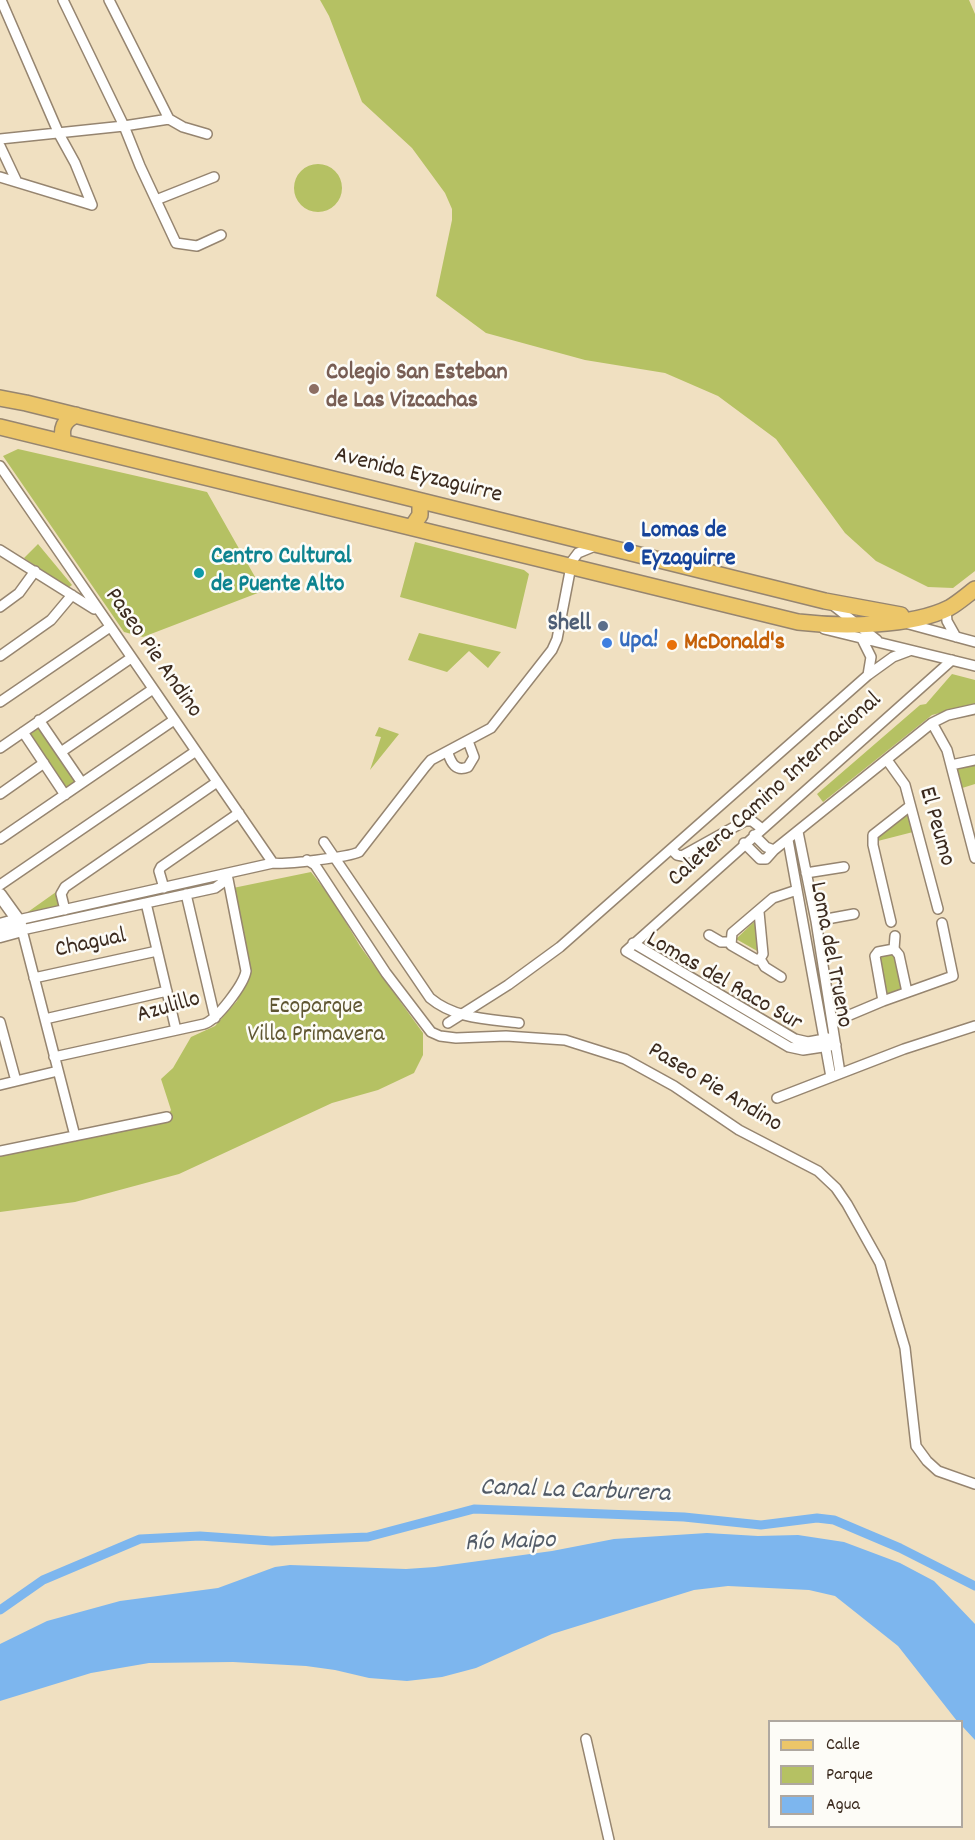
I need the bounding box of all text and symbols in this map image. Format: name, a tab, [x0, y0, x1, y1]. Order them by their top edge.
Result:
place label: Colegio San Esteban de Las Vizcachas	[326, 361, 507, 417]
marker: Colegio San Esteban de Las Vizcachas	[307, 382, 321, 396]
street label: Avenida Eyzaguirre	[331, 442, 505, 512]
place label: Lomas de Eyzaguirre	[641, 519, 736, 575]
marker: Lomas de Eyzaguirre	[622, 540, 636, 554]
place label: Centro Cultural de Puente Alto	[211, 545, 351, 601]
marker: Centro Cultural de Puente Alto	[192, 566, 206, 580]
street label: Paseo Pie Andino	[97, 584, 207, 724]
place label: Shell	[547, 612, 591, 640]
marker: Shell	[596, 619, 610, 633]
place label: Upa!	[619, 629, 658, 657]
place label: McDonald's	[684, 631, 785, 659]
marker: Upa!	[600, 636, 614, 650]
marker: McDonald's	[665, 638, 679, 652]
street label: Caletera Camino Internacional	[663, 687, 889, 895]
street label: El Peumo	[910, 784, 960, 870]
street label: Loma del Trueno	[801, 880, 857, 1030]
street label: Chagual	[53, 923, 129, 967]
street label: Lomas del Raco Sur	[640, 927, 806, 1039]
street label: Azulillo	[134, 986, 204, 1032]
park label: Ecoparque Villa Primavera	[248, 995, 384, 1051]
street label: Paseo Pie Andino	[641, 1038, 787, 1140]
water label: Canal La Carburera	[479, 1474, 671, 1512]
water label: Río Maipo	[464, 1527, 556, 1561]
legend	[768, 1720, 963, 1828]
text: Calle	[826, 1733, 860, 1758]
text: Parque	[826, 1763, 873, 1788]
text: Agua	[826, 1793, 860, 1818]

